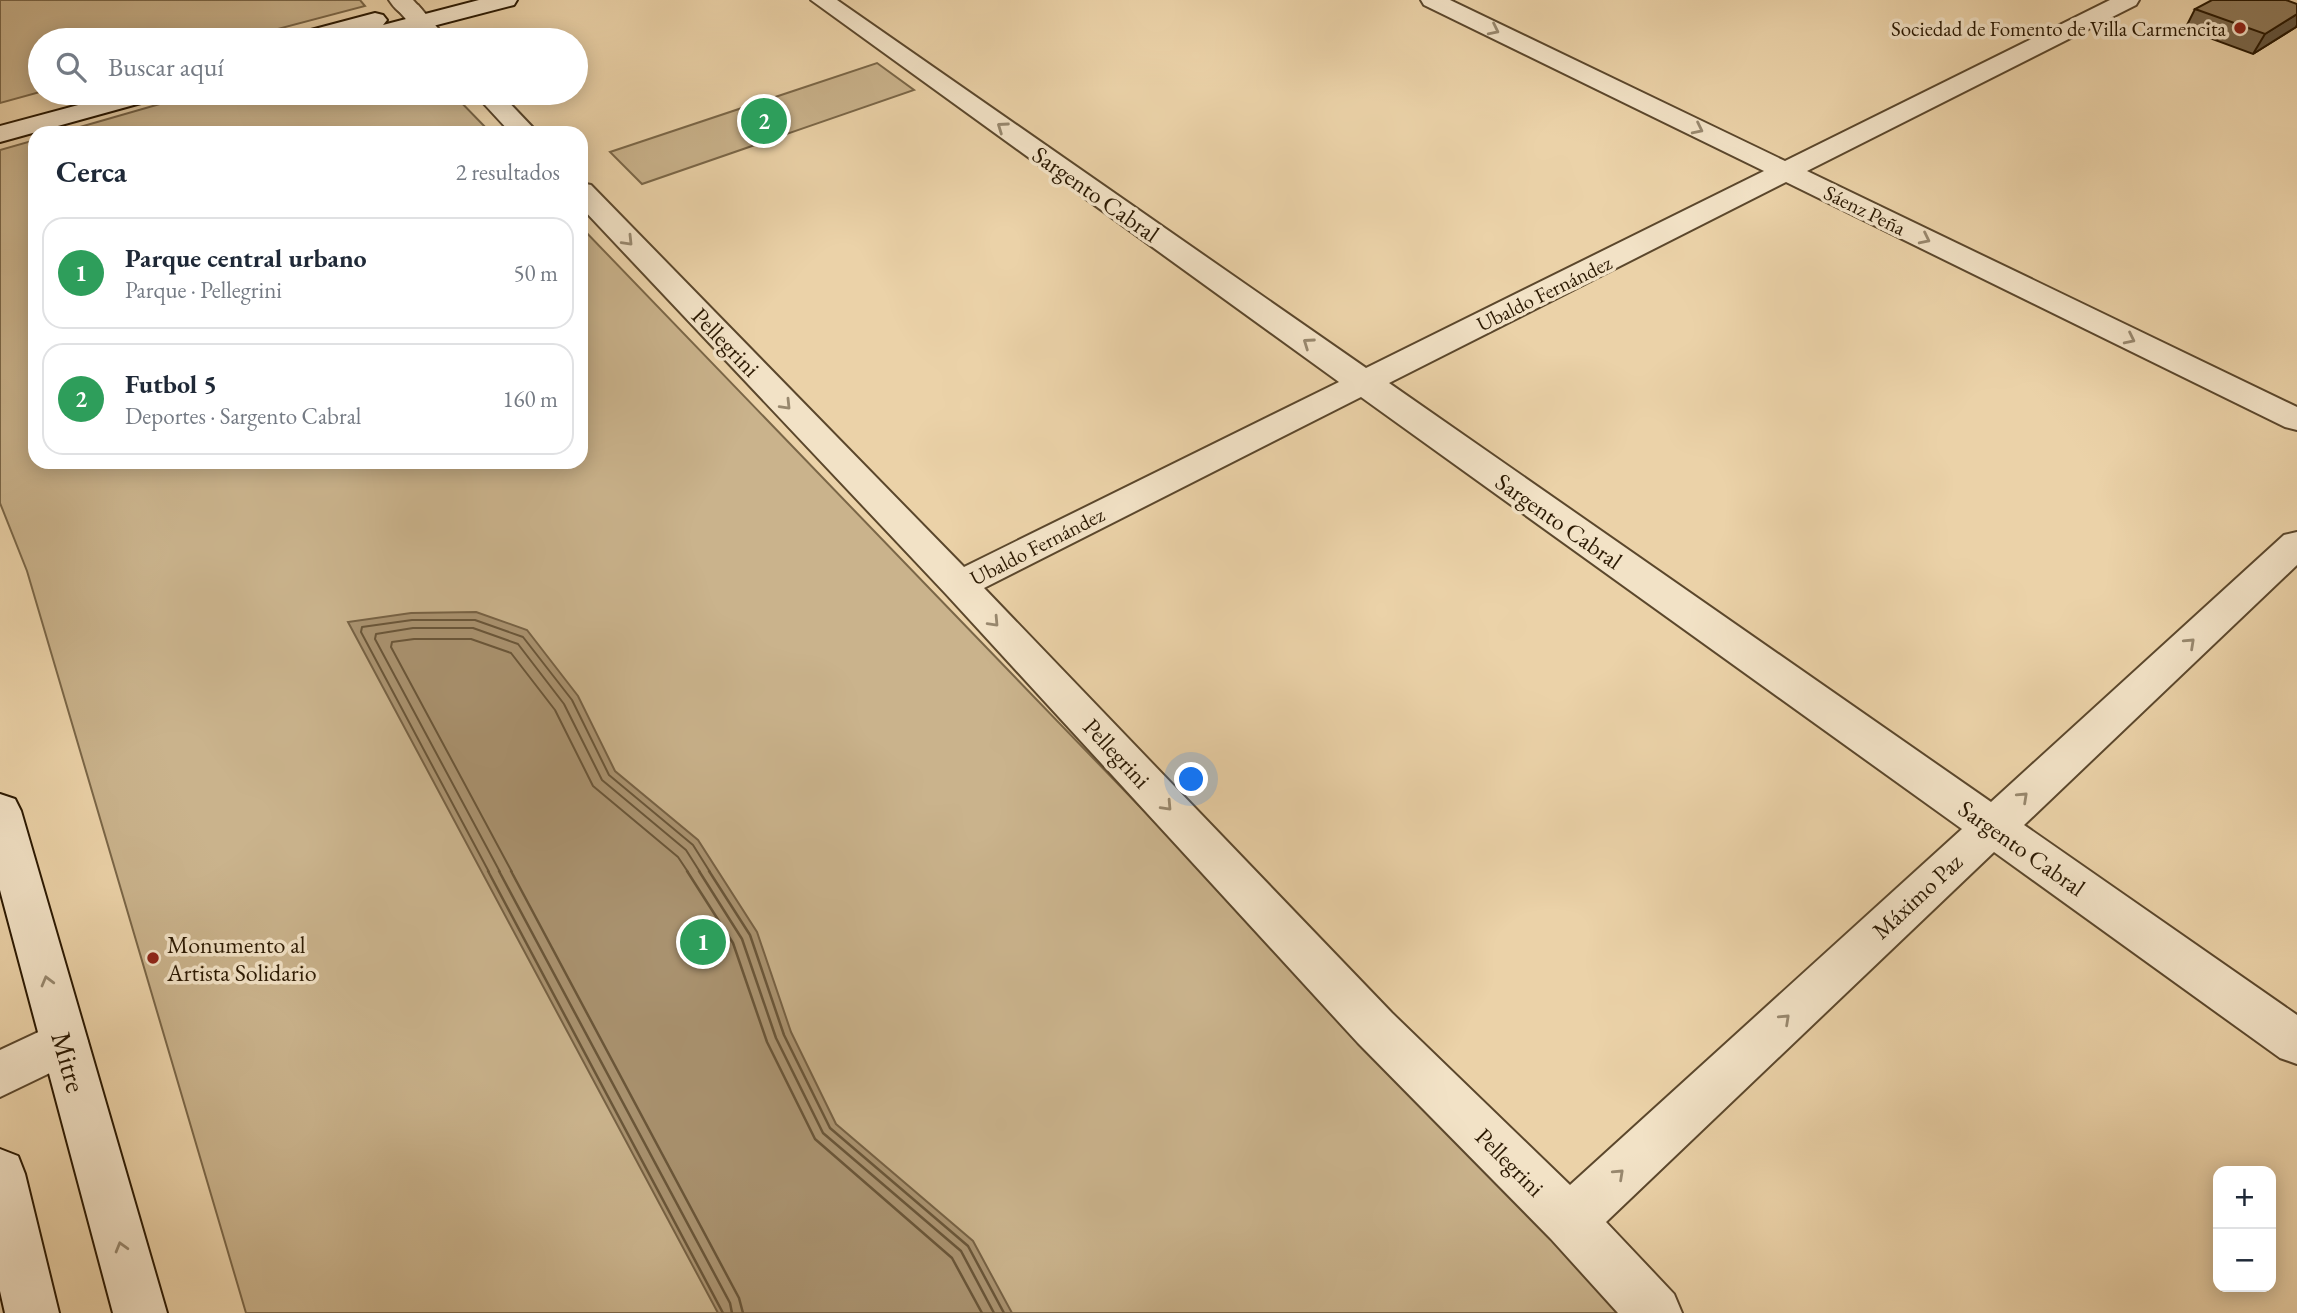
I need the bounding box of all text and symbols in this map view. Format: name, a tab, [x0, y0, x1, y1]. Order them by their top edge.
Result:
place label: Sociedad de Fomento de Villa Carmencita	[1891, 15, 2227, 42]
marker: Sociedad de Fomento de Villa Carmencita	[2232, 20, 2248, 36]
one-way arrow	[1487, 21, 1499, 35]
search box	[28, 28, 588, 105]
icon: search	[52, 48, 90, 86]
text: Buscar aquí	[108, 50, 224, 84]
pin: 2	[741, 95, 787, 147]
one-way arrow	[1691, 121, 1704, 135]
one-way arrow	[997, 123, 1010, 135]
street label: Sargento Cabral	[1027, 139, 1166, 249]
text: Cerca	[56, 152, 127, 191]
text: 2 resultados	[456, 157, 560, 187]
street label: Sáenz Peña	[1820, 179, 1911, 242]
one-way arrow	[1918, 231, 1930, 245]
one-way arrow	[620, 232, 633, 245]
text: Parque central urbano	[125, 241, 367, 275]
street label: Ubaldo Fernández	[1472, 249, 1616, 337]
text: 1	[75, 258, 87, 288]
text: 50 m	[513, 258, 558, 288]
text: Parque · Pellegrini	[125, 275, 282, 305]
street label: Pellegrini	[685, 301, 767, 383]
one-way arrow	[2123, 330, 2135, 344]
one-way arrow	[1303, 339, 1316, 351]
text: Futbol 5	[125, 367, 217, 401]
text: 2	[75, 384, 87, 414]
text: 160 m	[502, 384, 558, 414]
one-way arrow	[778, 396, 790, 409]
text: Deportes · Sargento Cabral	[125, 401, 361, 431]
street label: Sargento Cabral	[1490, 466, 1629, 576]
street label: Ubaldo Fernández	[965, 501, 1109, 591]
one-way arrow	[986, 614, 999, 627]
one-way arrow	[2182, 639, 2195, 651]
street label: Pellegrini	[1077, 711, 1157, 795]
your location	[1174, 762, 1208, 796]
street label: Sargento Cabral	[1953, 793, 2092, 903]
one-way arrow	[2015, 793, 2028, 805]
one-way arrow	[1158, 798, 1171, 811]
street label: Máximo Paz	[1865, 846, 1969, 946]
pin: 1	[680, 916, 726, 968]
place label: Monumento al Artista Solidario	[166, 929, 317, 988]
marker: Monumento al Artista Solidario	[145, 950, 161, 966]
one-way arrow	[41, 975, 55, 987]
one-way arrow	[1777, 1015, 1790, 1027]
street label: Mitre	[43, 1028, 95, 1096]
street label: Pellegrini	[1469, 1121, 1551, 1203]
map controls	[2213, 1166, 2276, 1292]
button: +	[2213, 1166, 2276, 1229]
one-way arrow	[1611, 1170, 1624, 1183]
button: −	[2213, 1229, 2276, 1292]
one-way arrow	[115, 1241, 129, 1253]

